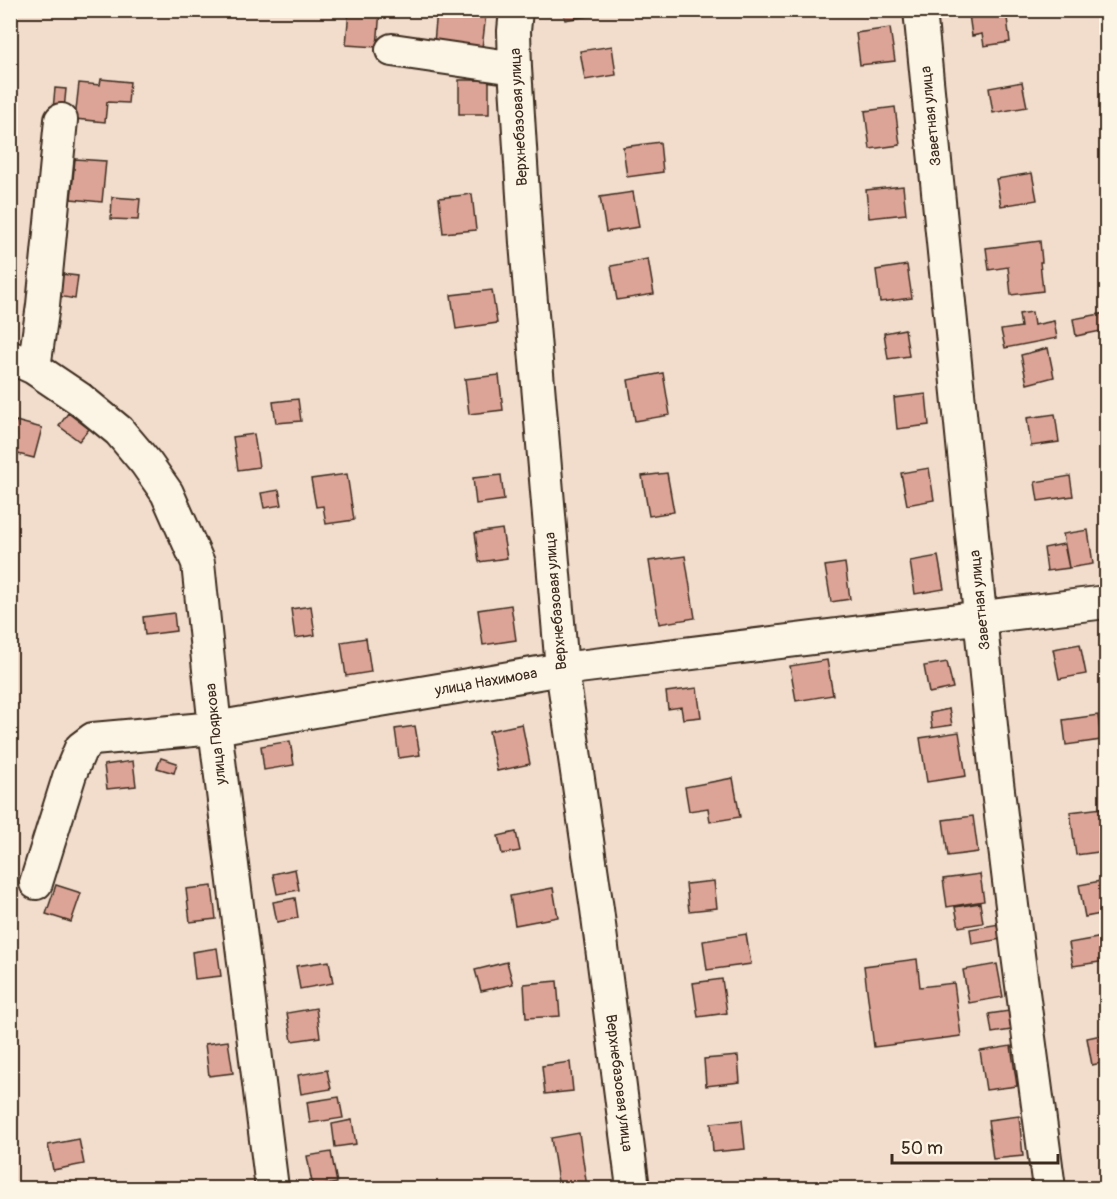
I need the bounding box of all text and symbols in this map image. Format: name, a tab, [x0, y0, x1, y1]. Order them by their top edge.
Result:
street label: Верхнебазовая улица	[506, 47, 532, 187]
street label: Заветная улица	[916, 65, 946, 167]
street label: Верхнебазовая улица	[541, 531, 571, 671]
street label: Заветная улица	[965, 549, 995, 651]
street label: улица Нахимова	[432, 664, 539, 701]
street label: улица Пояркова	[201, 682, 231, 787]
street label: Верхнебазовая улица	[601, 1013, 637, 1153]
scale bar	[892, 1127, 1058, 1165]
text: 50 m	[901, 1137, 943, 1160]

